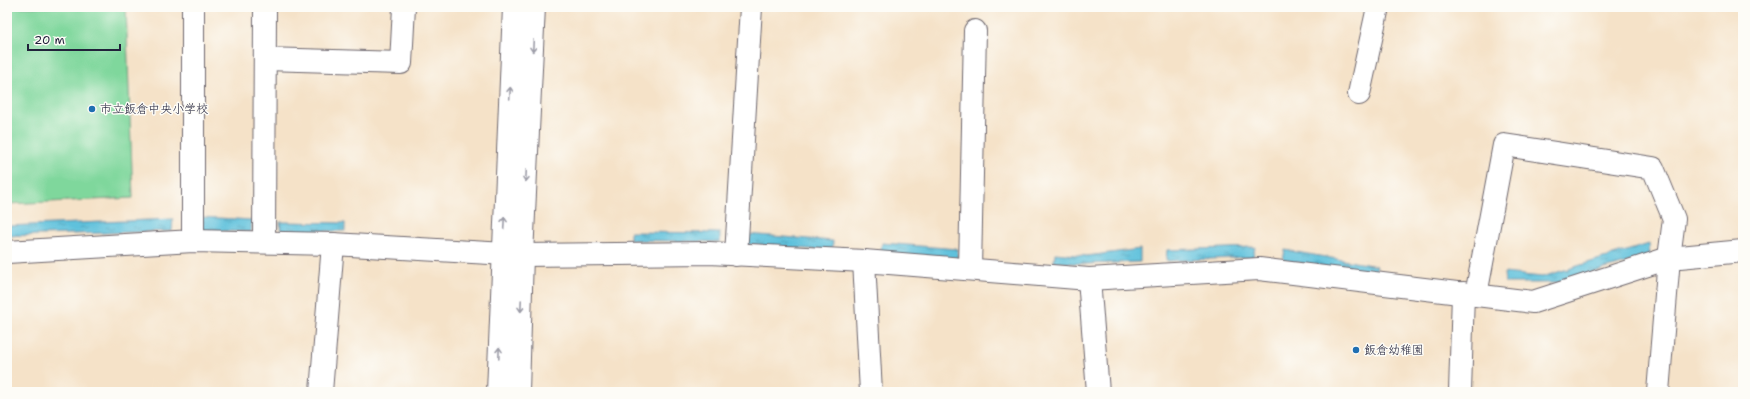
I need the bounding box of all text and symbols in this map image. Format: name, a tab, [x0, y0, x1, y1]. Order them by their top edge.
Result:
scale bar	[28, 26, 120, 52]
text: 20 m	[34, 32, 65, 48]
one-way arrow	[529, 39, 536, 52]
one-way arrow	[506, 87, 513, 100]
place label: 市立飯倉中央小学校	[100, 101, 208, 117]
marker: 市立飯倉中央小学校	[87, 104, 97, 114]
one-way arrow	[522, 169, 530, 182]
one-way arrow	[500, 217, 507, 230]
one-way arrow	[517, 299, 524, 312]
place label: 飯倉幼稚園	[1364, 342, 1424, 358]
marker: 飯倉幼稚園	[1351, 345, 1361, 355]
one-way arrow	[495, 347, 503, 360]

